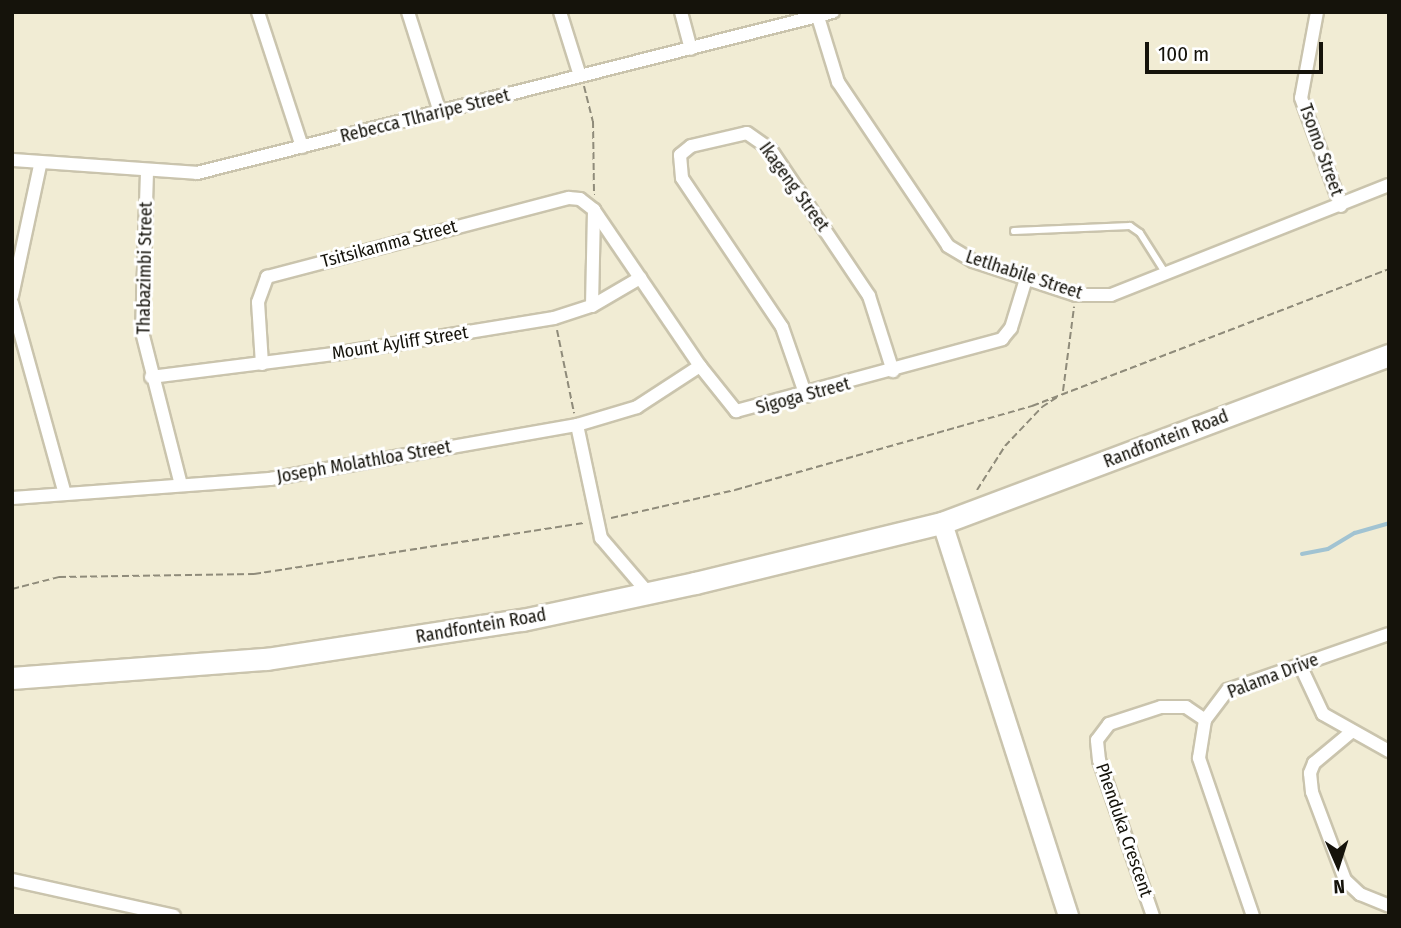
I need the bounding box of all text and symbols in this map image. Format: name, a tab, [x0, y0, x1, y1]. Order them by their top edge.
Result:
scale bar	[1149, 28, 1328, 72]
text: 100 m	[1158, 41, 1209, 67]
street label: Rebecca Tlharipe Street	[338, 84, 512, 148]
street label: Tsomo Street	[1294, 101, 1348, 199]
street label: Ikageng Street	[754, 138, 834, 236]
street label: Thabazimbi Street	[133, 201, 157, 335]
street label: Tsitsikamma Street	[319, 215, 459, 273]
street label: Letlhabile Street	[963, 246, 1085, 304]
street label: Mount Ayliff Street	[330, 322, 470, 364]
street label: Sigoga Street	[754, 373, 852, 419]
street label: Randfontein Road	[1101, 405, 1231, 473]
street label: Joseph Molathloa Street	[275, 436, 453, 488]
street label: Randfontein Road	[414, 604, 548, 648]
street label: Palama Drive	[1225, 649, 1321, 703]
street label: Phenduka Crescent	[1091, 760, 1157, 900]
north arrow	[1303, 830, 1373, 900]
text: N	[1333, 875, 1345, 898]

